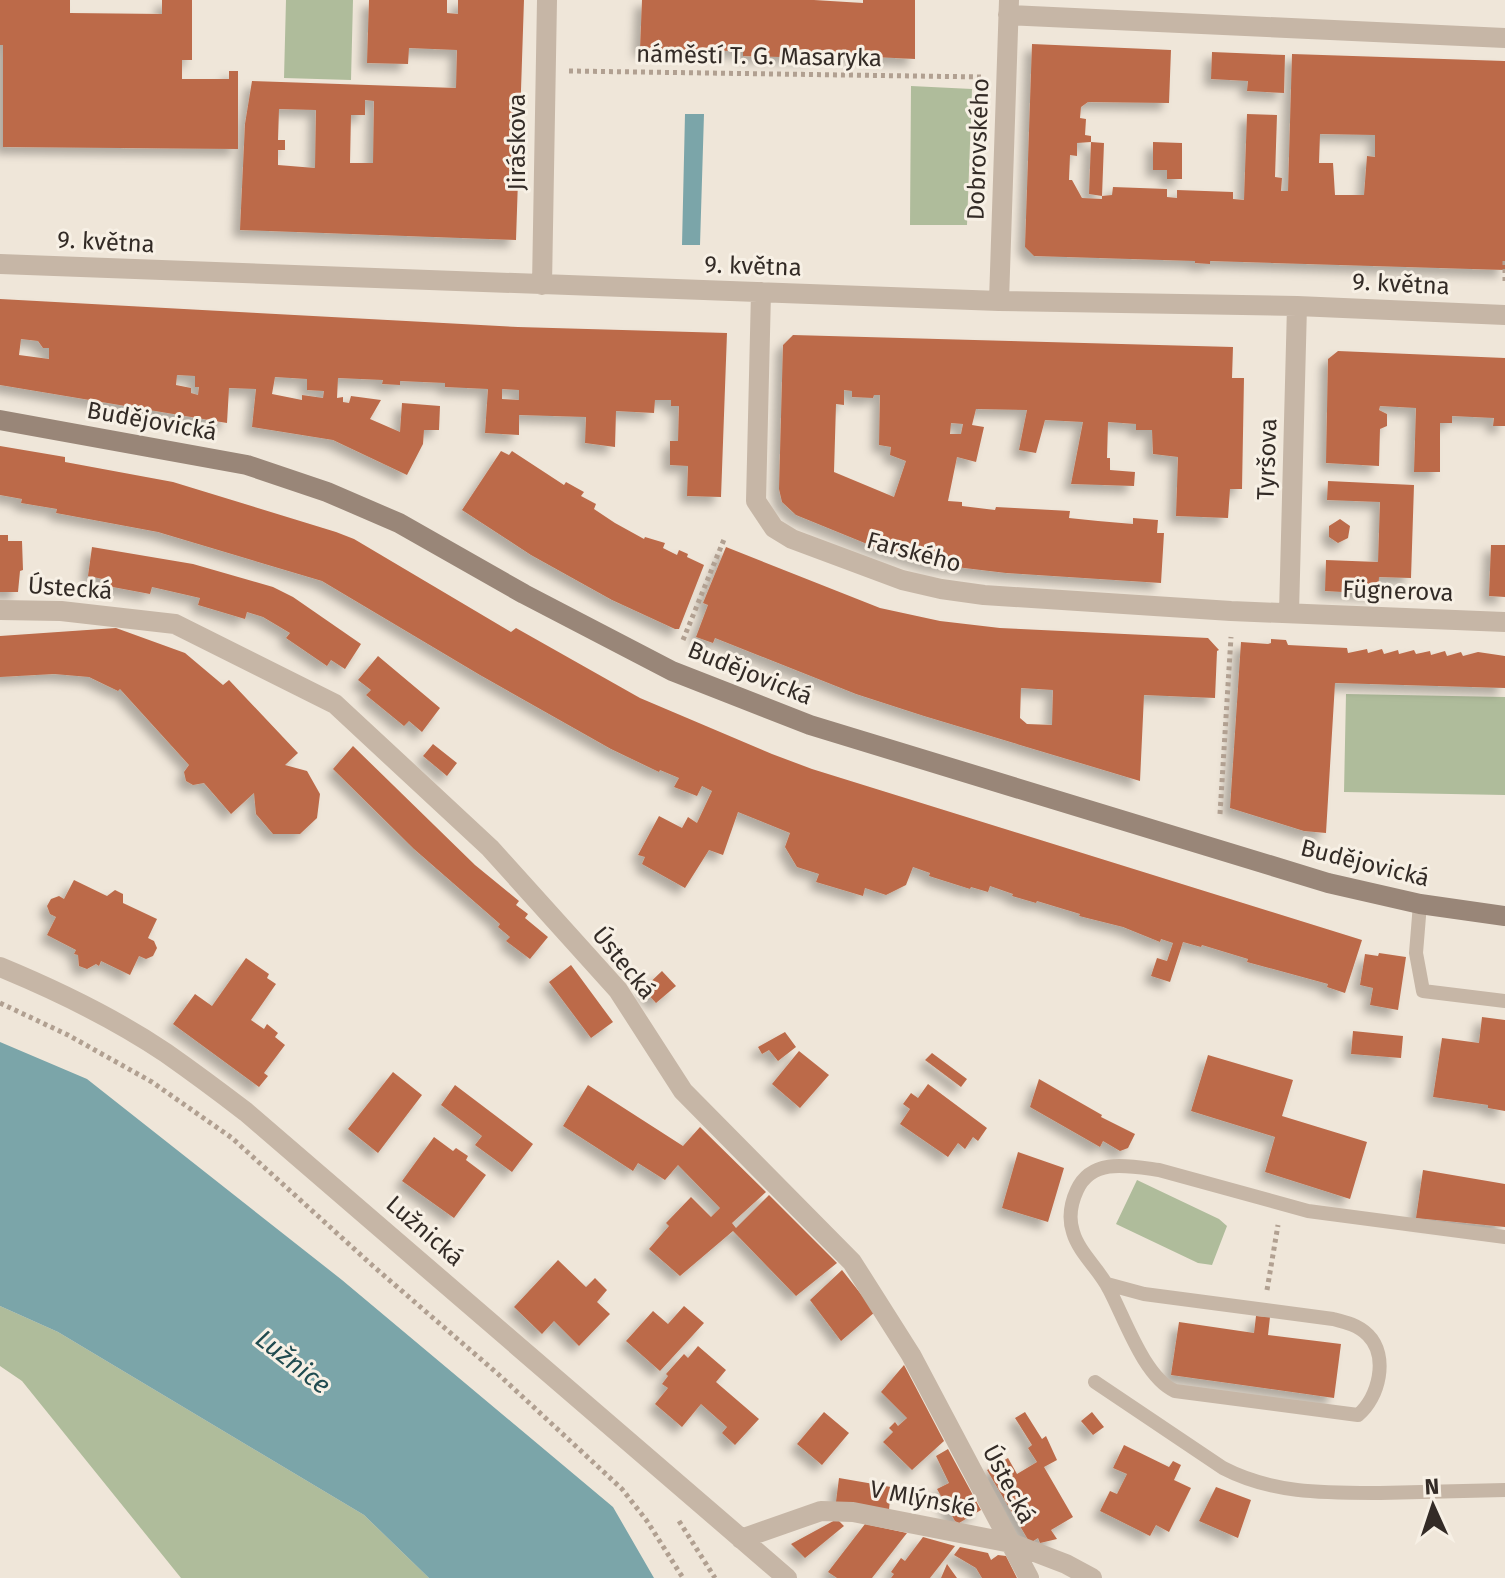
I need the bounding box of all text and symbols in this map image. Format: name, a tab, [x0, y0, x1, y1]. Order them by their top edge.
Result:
street label: náměstí T. G. Masaryka	[636, 40, 882, 72]
street label: Dobrovského	[962, 77, 994, 221]
street label: Jiráskova	[503, 93, 531, 191]
street label: 9. května	[57, 225, 155, 259]
street label: 9. května	[704, 250, 802, 282]
street label: 9. května	[1352, 267, 1450, 301]
street label: Budějovická	[85, 396, 219, 446]
street label: Tyršova	[1252, 418, 1282, 500]
street label: Farského	[864, 526, 964, 578]
street label: Ústecká	[27, 570, 113, 605]
street label: Fügnerova	[1342, 575, 1454, 607]
street label: Budějovická	[684, 635, 816, 711]
street label: Budějovická	[1298, 833, 1432, 893]
street label: Ústecká	[586, 921, 662, 1005]
street label: Lužnická	[381, 1190, 469, 1272]
water label: Lužnice	[250, 1323, 336, 1401]
street label: Ústecká	[977, 1440, 1042, 1528]
north arrow	[1393, 1466, 1473, 1546]
text: N	[1424, 1473, 1440, 1500]
street label: V Mlýnské	[868, 1475, 978, 1523]

